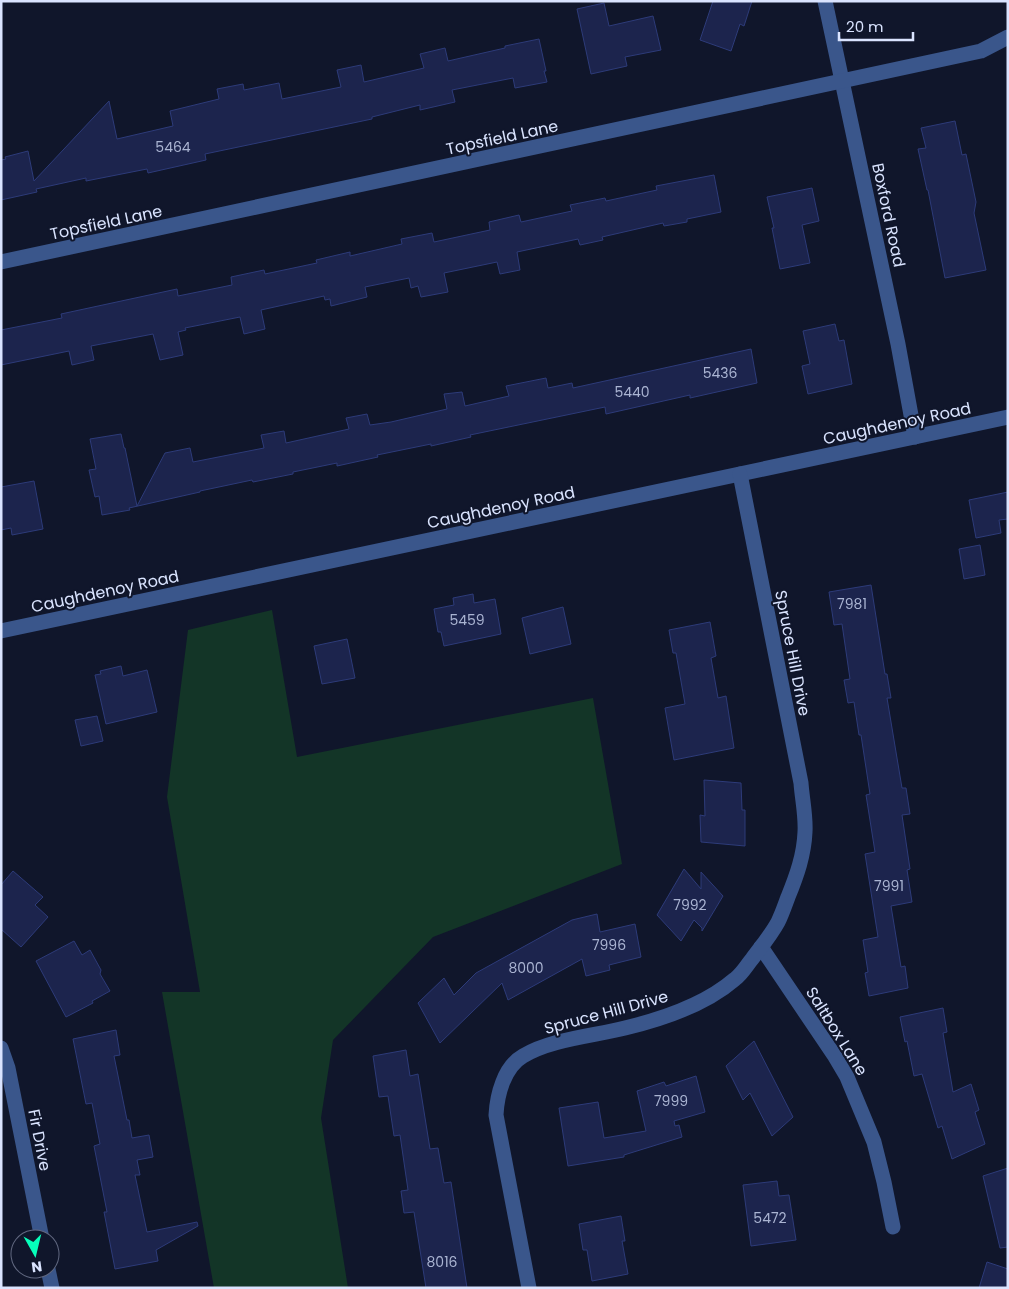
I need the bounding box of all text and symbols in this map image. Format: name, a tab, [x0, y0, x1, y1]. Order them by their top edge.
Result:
scale bar	[839, 10, 913, 42]
text: 20 m	[846, 16, 884, 37]
street label: Topsfield Lane	[444, 114, 560, 161]
house number: 5464	[155, 137, 191, 157]
street label: Boxford Road	[866, 161, 911, 269]
street label: Topsfield Lane	[48, 199, 164, 246]
house number: 5436	[703, 363, 737, 383]
house number: 5440	[614, 382, 650, 402]
street label: Caughdenoy Road	[821, 397, 973, 450]
street label: Caughdenoy Road	[425, 481, 577, 534]
street label: Caughdenoy Road	[29, 565, 181, 618]
street label: Spruce Hill Drive	[769, 588, 816, 718]
house number: 7981	[837, 594, 867, 614]
house number: 5459	[449, 610, 485, 630]
house number: 7991	[874, 876, 904, 896]
house number: 7992	[673, 895, 707, 915]
house number: 7996	[592, 935, 626, 955]
house number: 8000	[508, 958, 544, 978]
street label: Saltbox Lane	[800, 982, 873, 1080]
street label: Spruce Hill Drive	[542, 985, 671, 1040]
house number: 7999	[654, 1091, 688, 1111]
street label: Fir Drive	[22, 1107, 57, 1173]
house number: 5472	[753, 1208, 787, 1228]
north arrow	[10, 1229, 60, 1279]
house number: 8016	[427, 1252, 458, 1272]
text: N	[30, 1256, 43, 1278]

